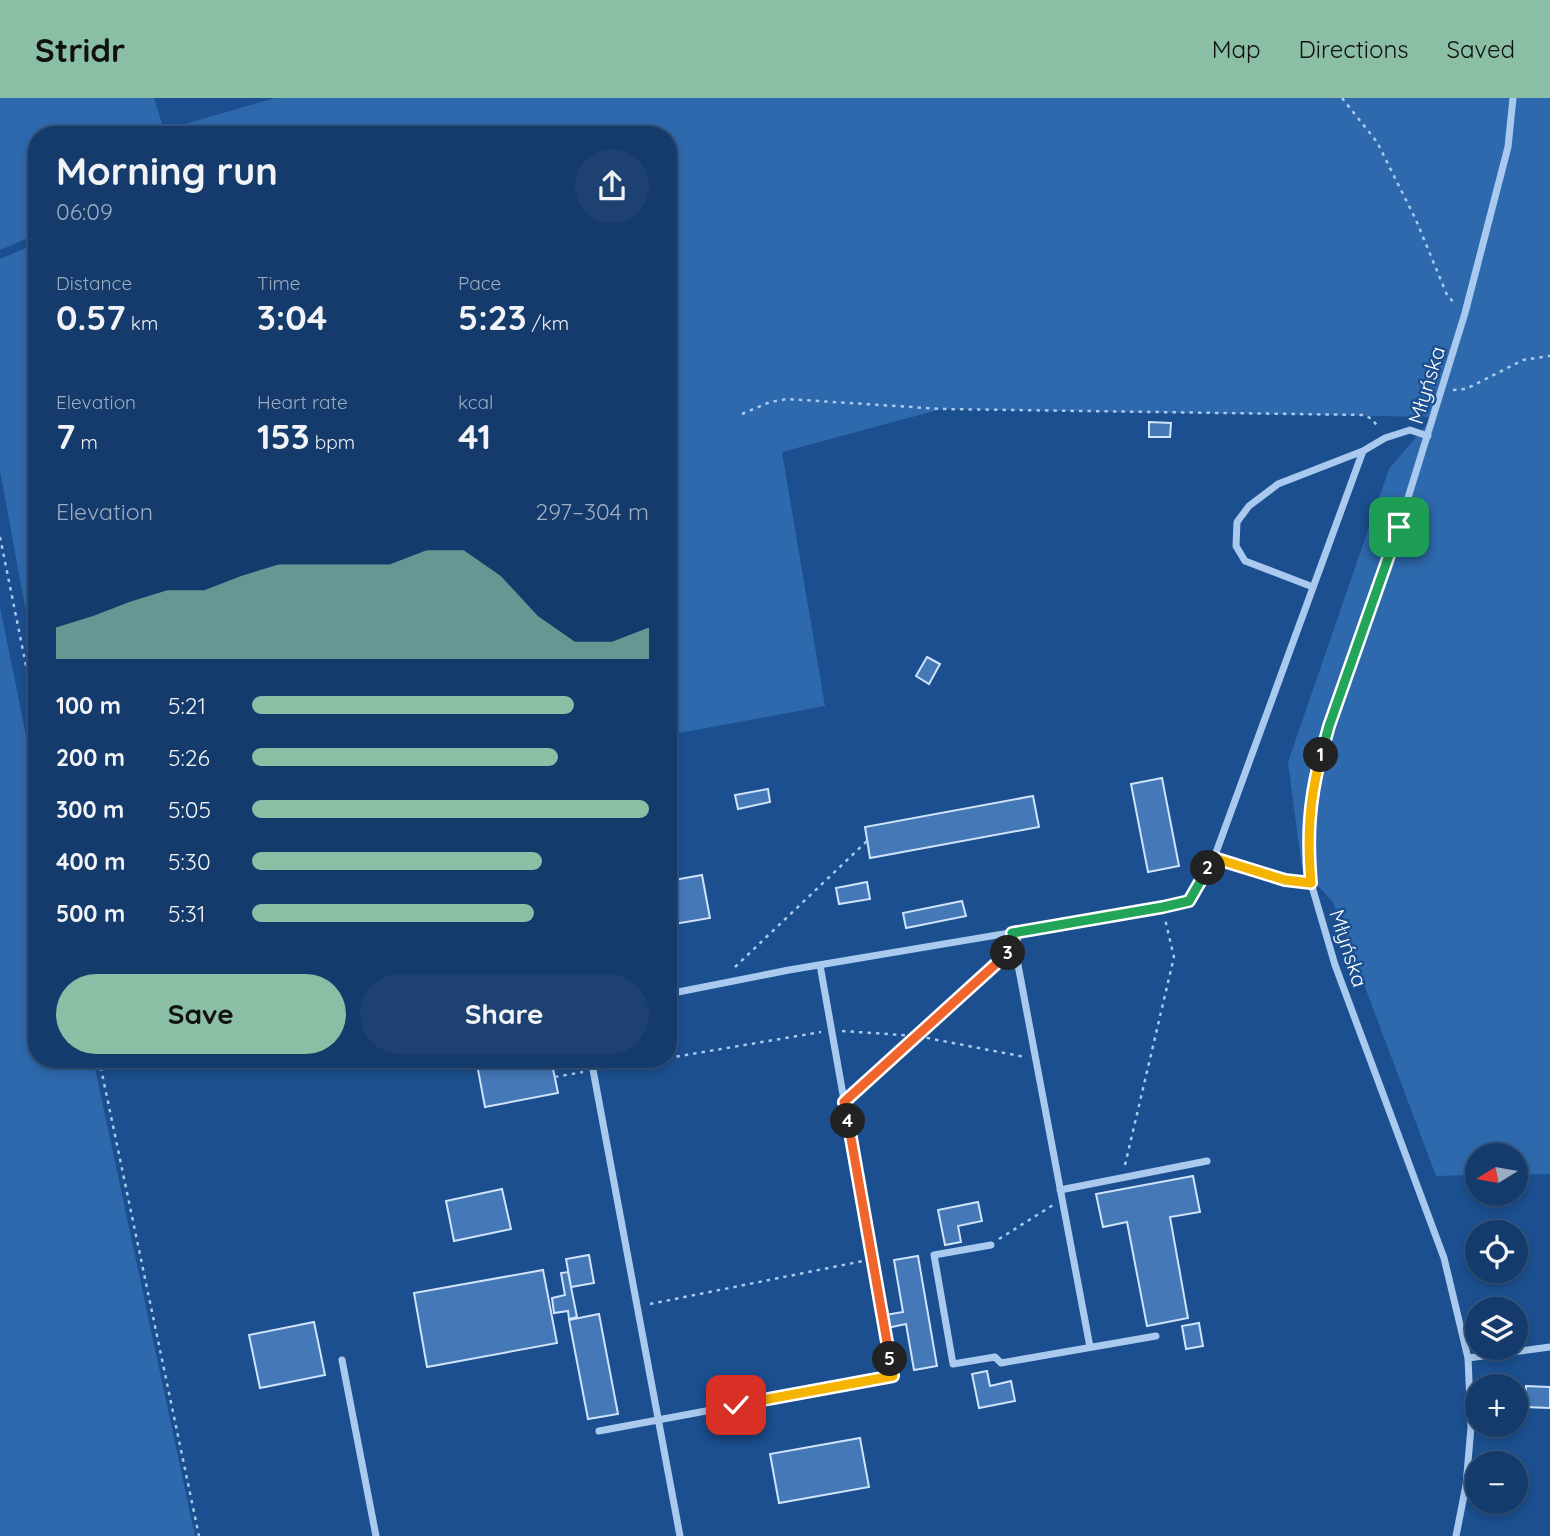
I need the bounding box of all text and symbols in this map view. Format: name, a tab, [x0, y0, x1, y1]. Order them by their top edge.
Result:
text: Stridr	[35, 29, 125, 70]
text: Map	[1212, 34, 1261, 64]
text: Directions	[1299, 34, 1409, 64]
text: Saved	[1447, 34, 1515, 64]
text: Morning run	[56, 147, 278, 195]
button: share	[575, 149, 649, 223]
text: 06:09	[56, 197, 113, 226]
text: Distance	[56, 271, 132, 295]
text: Time	[257, 271, 301, 295]
text: Pace	[458, 271, 501, 295]
text: 0.57	[56, 295, 126, 339]
text: 3:04	[257, 295, 327, 339]
text: 5:23	[458, 295, 526, 339]
text: km	[126, 311, 158, 335]
text: /km	[526, 311, 569, 335]
street label: Młyńska	[1402, 343, 1450, 427]
text: Elevation	[56, 390, 136, 414]
text: Heart rate	[257, 390, 348, 414]
text: kcal	[458, 390, 493, 414]
text: 7	[56, 414, 75, 458]
text: 153	[257, 414, 310, 458]
text: 41	[458, 414, 491, 458]
text: m	[75, 430, 98, 454]
text: bpm	[310, 430, 355, 454]
text: Elevation	[56, 497, 153, 526]
text: 297–304 m	[535, 497, 649, 526]
pin	[1369, 497, 1429, 557]
icon: arrive	[1380, 508, 1418, 546]
text: 100 m	[56, 691, 121, 720]
text: 5:21	[168, 691, 206, 720]
pin: 1	[1304, 738, 1338, 772]
text: 1	[1317, 742, 1324, 766]
text: 200 m	[56, 743, 125, 772]
text: 5:26	[168, 743, 210, 772]
text: 300 m	[56, 795, 124, 824]
text: 5:05	[168, 795, 211, 824]
text: 400 m	[56, 847, 125, 876]
text: 5:30	[168, 847, 211, 876]
pin: 2	[1190, 850, 1226, 886]
text: 2	[1202, 855, 1213, 879]
text: 500 m	[56, 899, 125, 928]
text: 5:31	[168, 899, 205, 928]
street label: Młyńska	[1324, 906, 1374, 990]
pin: 3	[990, 936, 1026, 970]
text: 3	[1002, 940, 1013, 964]
button: Save	[56, 974, 346, 1054]
button: Share	[360, 974, 649, 1054]
pin: 4	[830, 1104, 866, 1138]
text: 4	[842, 1108, 853, 1132]
north arrow	[1465, 1143, 1528, 1206]
map controls	[1465, 1143, 1528, 1514]
button: locate	[1465, 1220, 1528, 1283]
button: layers	[1465, 1297, 1528, 1360]
pin: 5	[872, 1342, 908, 1376]
text: 5	[884, 1346, 895, 1370]
button: +	[1465, 1374, 1528, 1437]
pin	[706, 1375, 766, 1435]
icon: check	[717, 1386, 755, 1424]
button: −	[1465, 1451, 1528, 1514]

